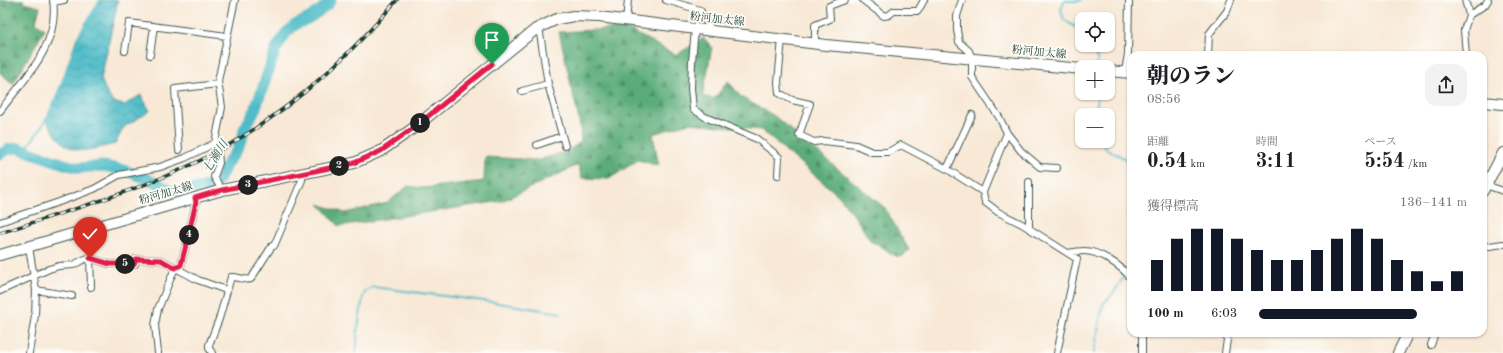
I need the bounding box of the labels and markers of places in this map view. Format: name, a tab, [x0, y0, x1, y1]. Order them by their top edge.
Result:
pin	[475, 23, 509, 64]
pin: 1	[410, 113, 430, 133]
pin: 2	[329, 156, 349, 176]
pin: 3	[238, 175, 258, 195]
pin	[73, 217, 107, 258]
pin: 4	[179, 225, 199, 245]
pin: 5	[115, 254, 135, 274]

